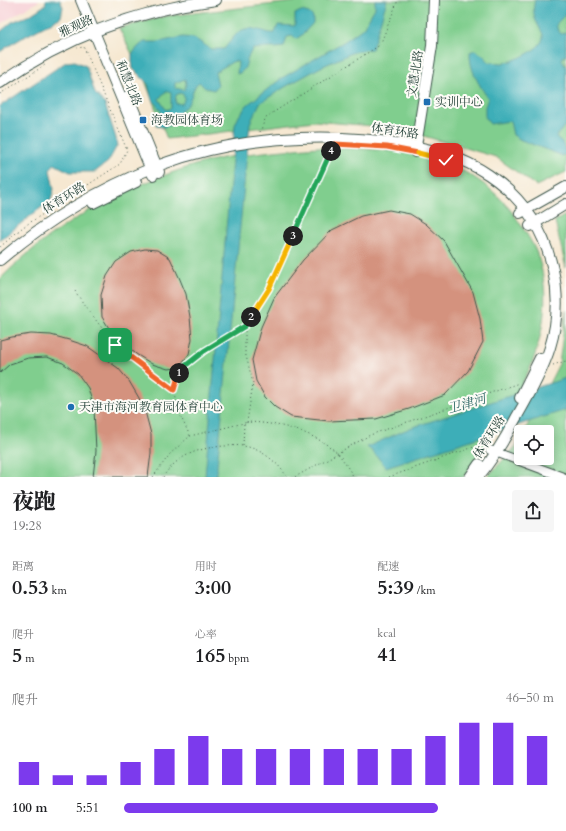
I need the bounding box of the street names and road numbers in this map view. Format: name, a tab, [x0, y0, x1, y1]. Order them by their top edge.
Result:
street label: 雅观路	[56, 11, 96, 41]
street label: 文慧北路	[403, 49, 427, 99]
street label: 和慧北路	[113, 58, 145, 108]
street label: 体育环路	[370, 120, 420, 142]
street label: 体育环路	[39, 178, 89, 218]
street label: 体育环路	[469, 412, 509, 462]

